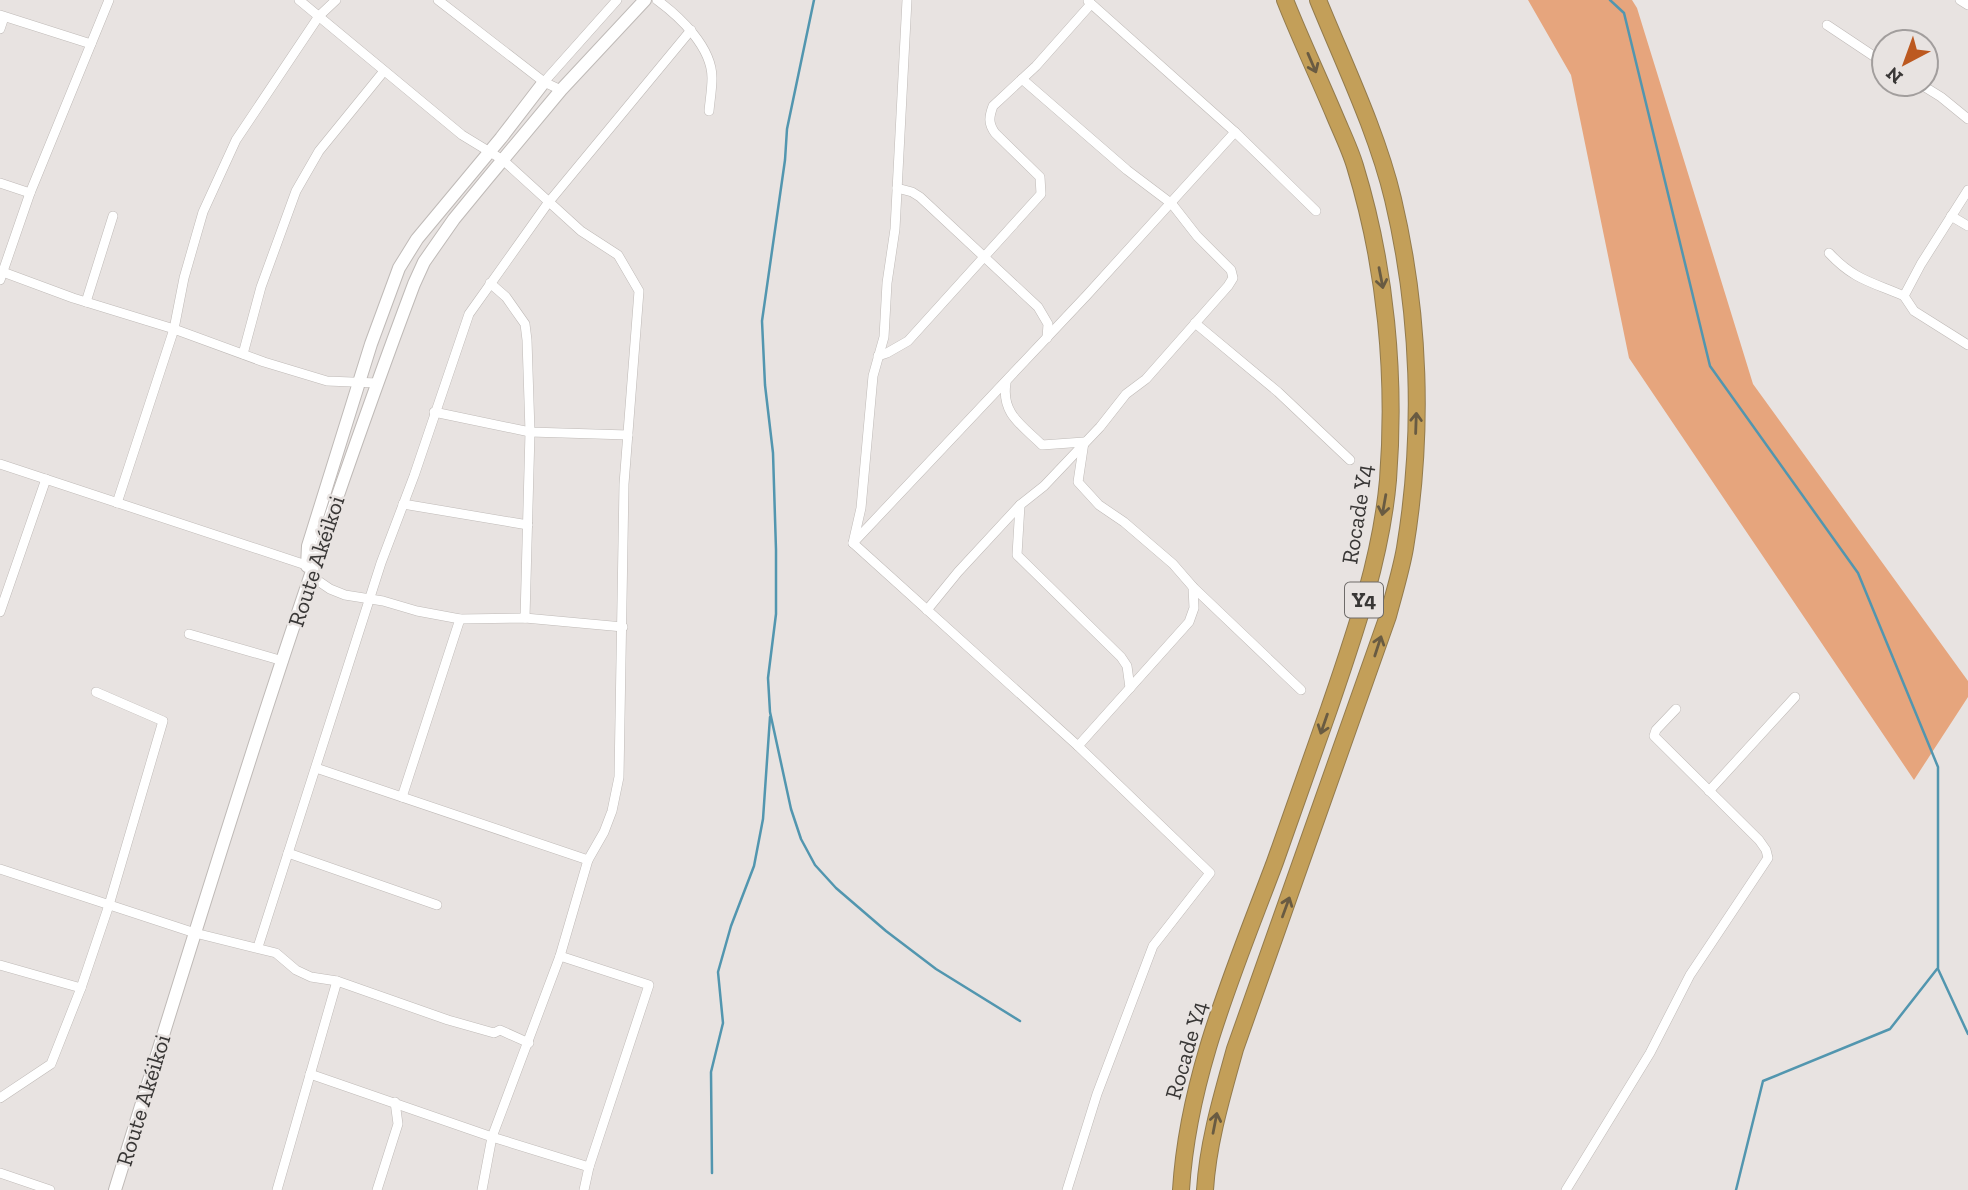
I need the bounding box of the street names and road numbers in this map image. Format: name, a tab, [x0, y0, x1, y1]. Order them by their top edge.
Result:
street label: Rocade Y4	[1335, 462, 1379, 566]
street label: Route Akéikoi	[282, 492, 350, 630]
road number: Y4	[1345, 582, 1383, 618]
street label: Rocade Y4	[1159, 998, 1213, 1102]
street label: Route Akéikoi	[110, 1031, 176, 1169]

